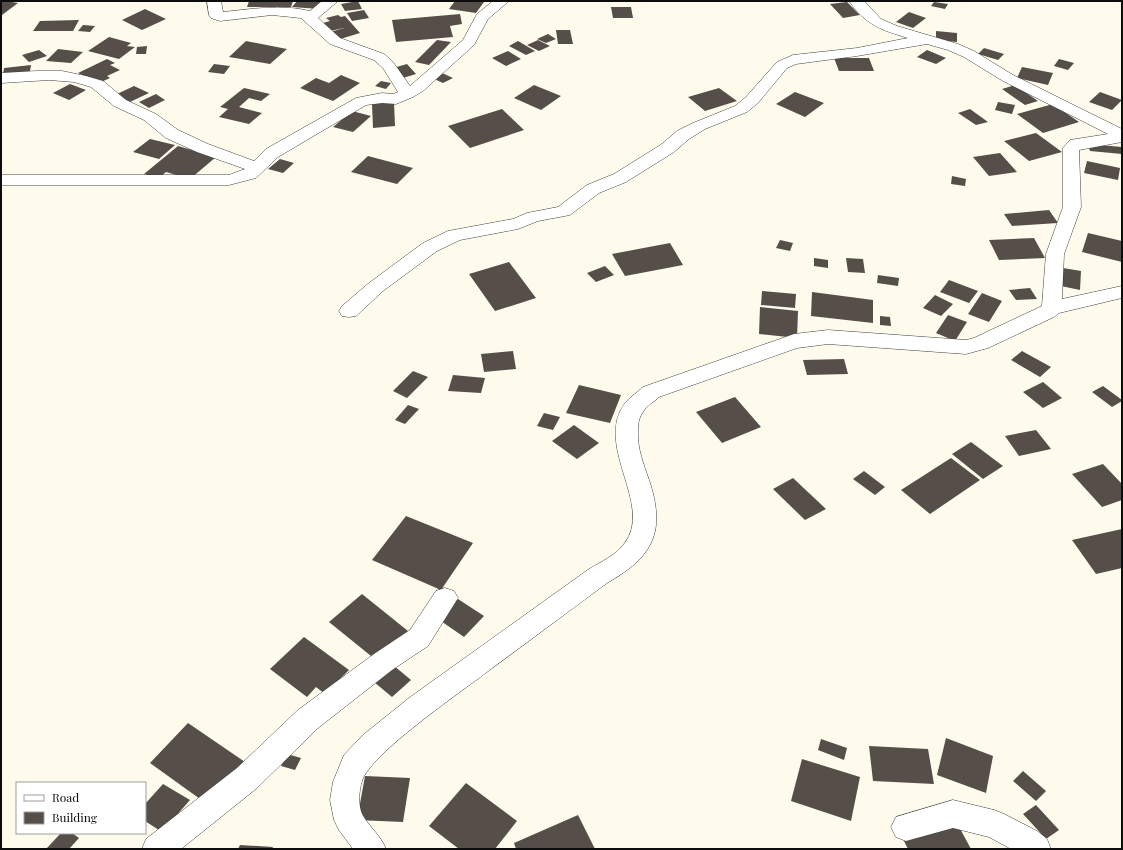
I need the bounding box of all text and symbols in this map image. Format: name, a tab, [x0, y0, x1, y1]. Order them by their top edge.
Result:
legend	[16, 782, 146, 834]
text: Road	[52, 789, 79, 805]
text: Building	[52, 809, 98, 825]

